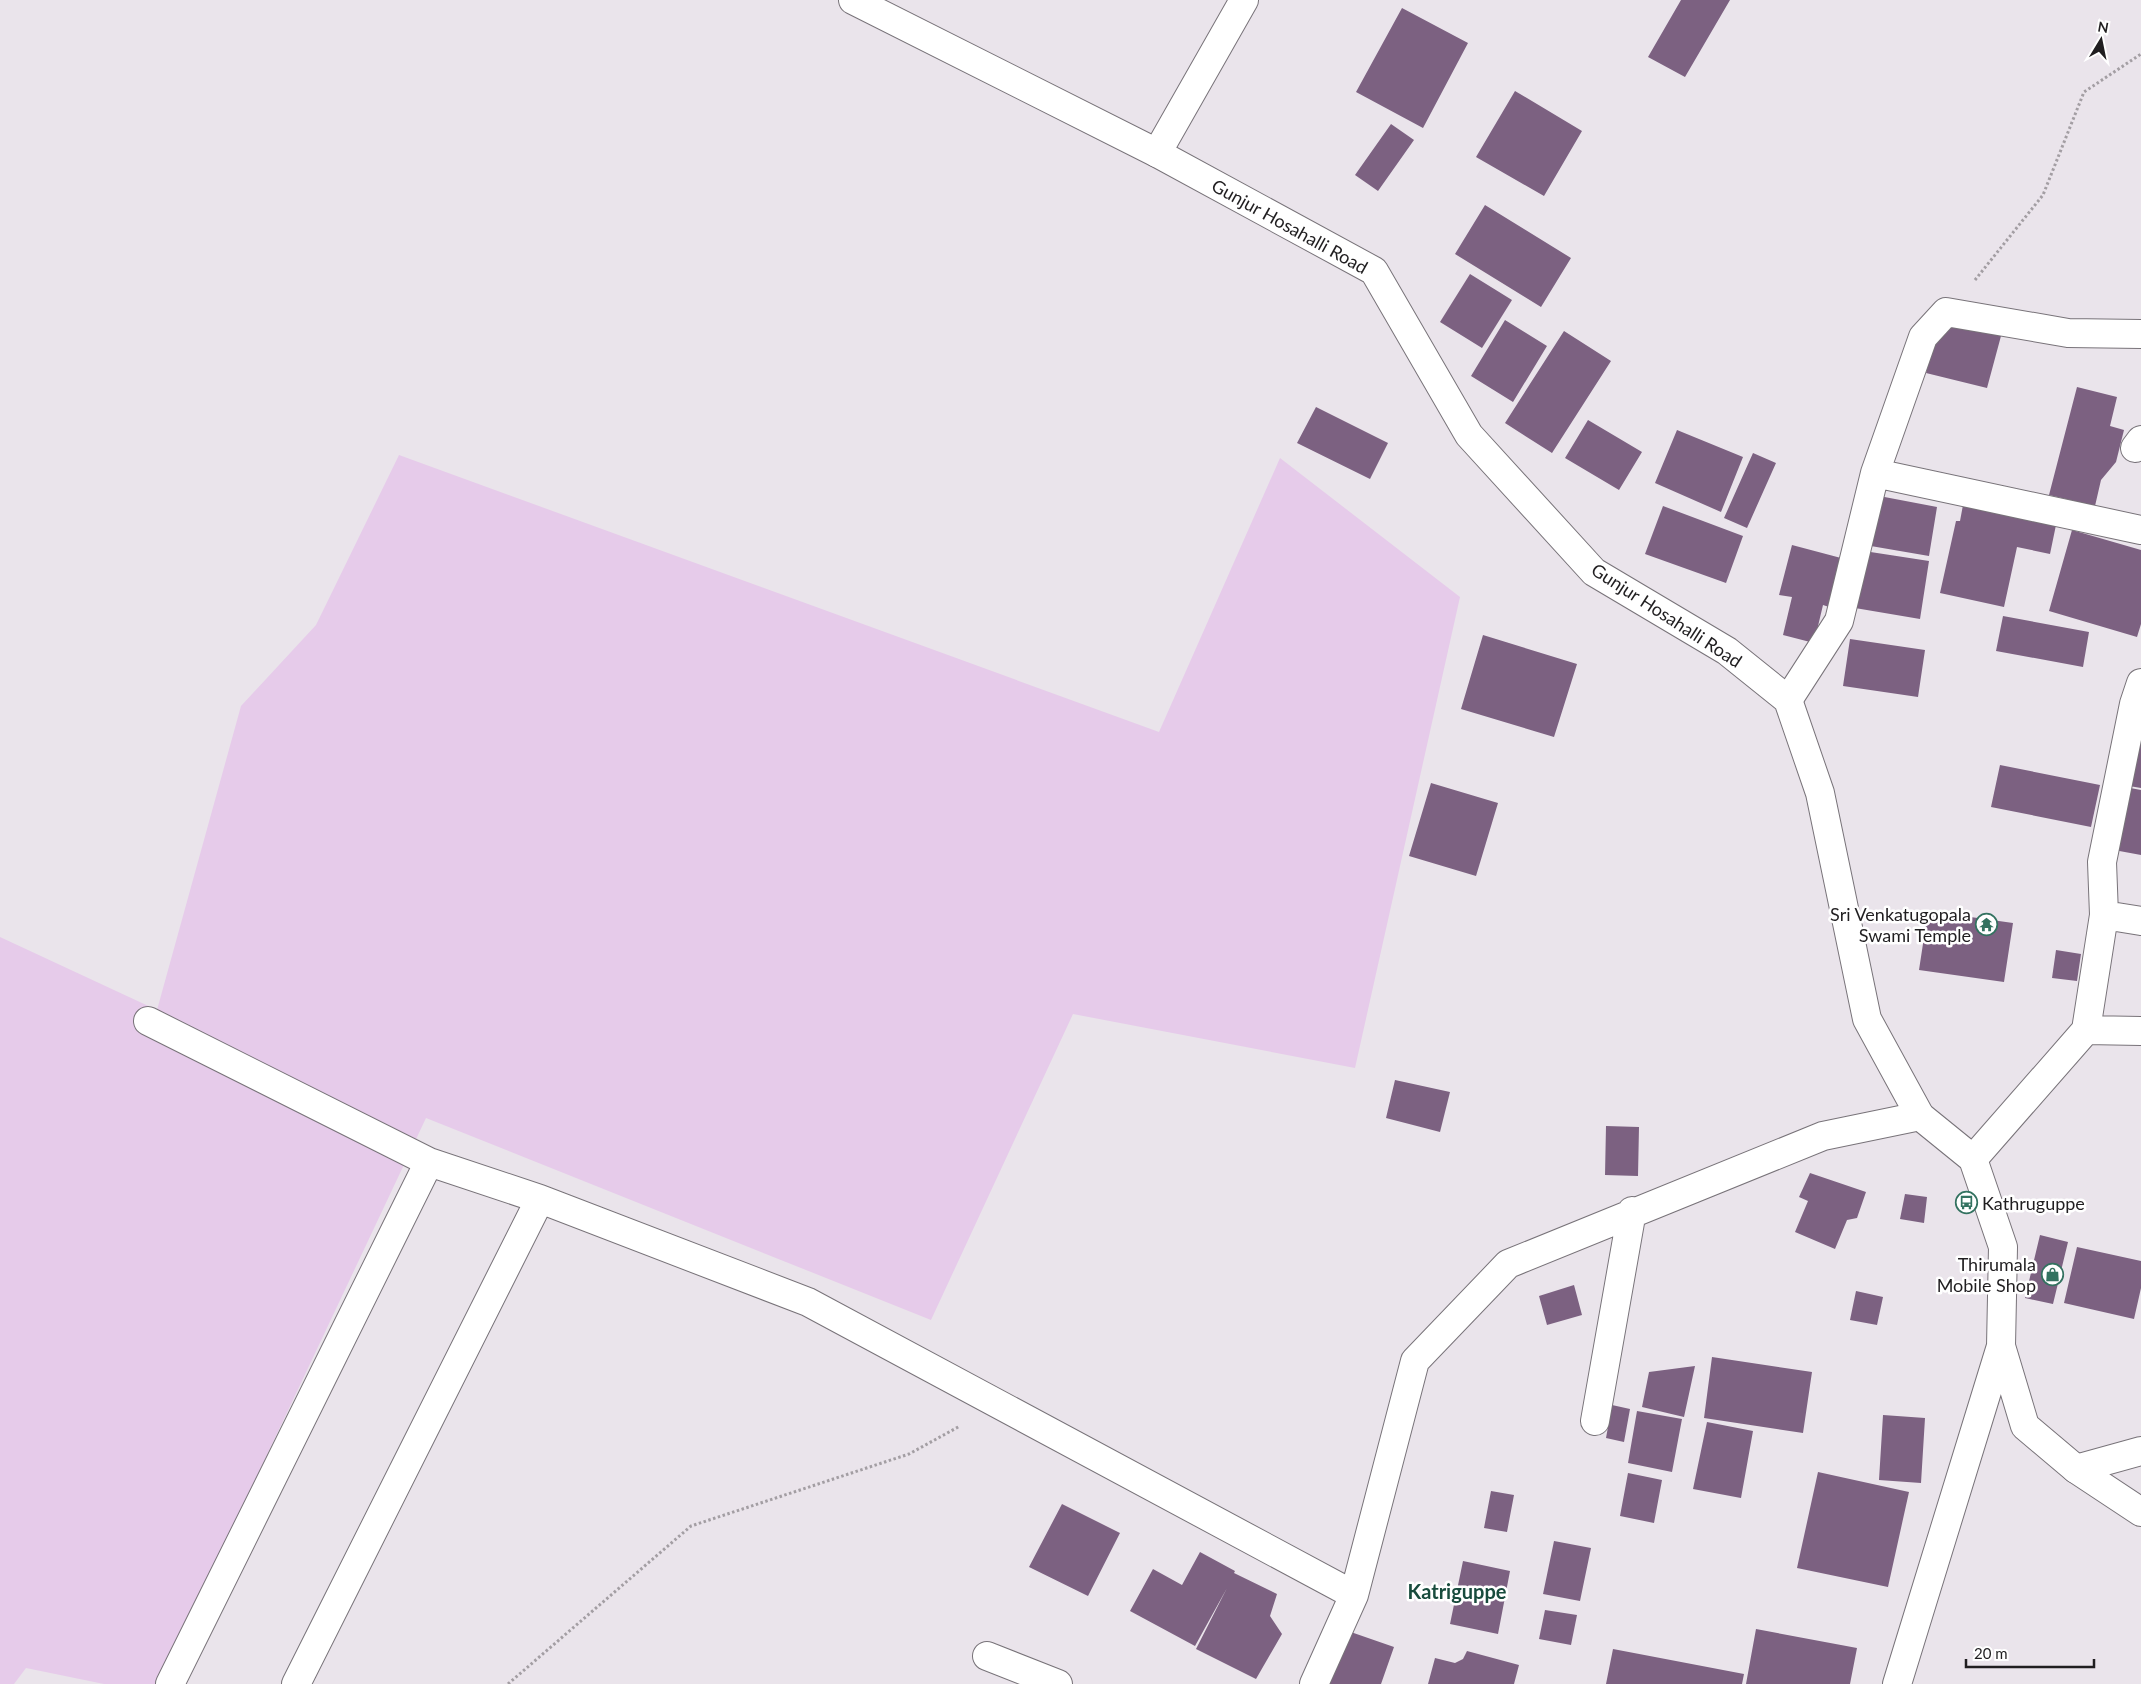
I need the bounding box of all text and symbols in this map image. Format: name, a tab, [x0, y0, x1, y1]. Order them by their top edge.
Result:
north arrow	[2076, 15, 2126, 65]
text: N	[2097, 17, 2110, 36]
street label: Gunjur Hosahalli Road	[1208, 174, 1372, 278]
street label: Gunjur Hosahalli Road	[1588, 558, 1746, 672]
place label: Sri Venkatugopala Swami Temple	[1830, 903, 1971, 946]
temple icon: Sri Venkatugopala Swami Temple	[1975, 912, 1999, 936]
bus stop icon: Kathruguppe	[1954, 1191, 1978, 1215]
place label: Kathruguppe	[1982, 1192, 2085, 1214]
place label: Thirumala Mobile Shop	[1937, 1253, 2036, 1296]
shop icon: Thirumala Mobile Shop	[2040, 1262, 2064, 1286]
district label: Katriguppe	[1408, 1579, 1507, 1603]
scale bar	[1966, 1636, 2094, 1668]
text: 20 m	[1974, 1644, 2008, 1662]

